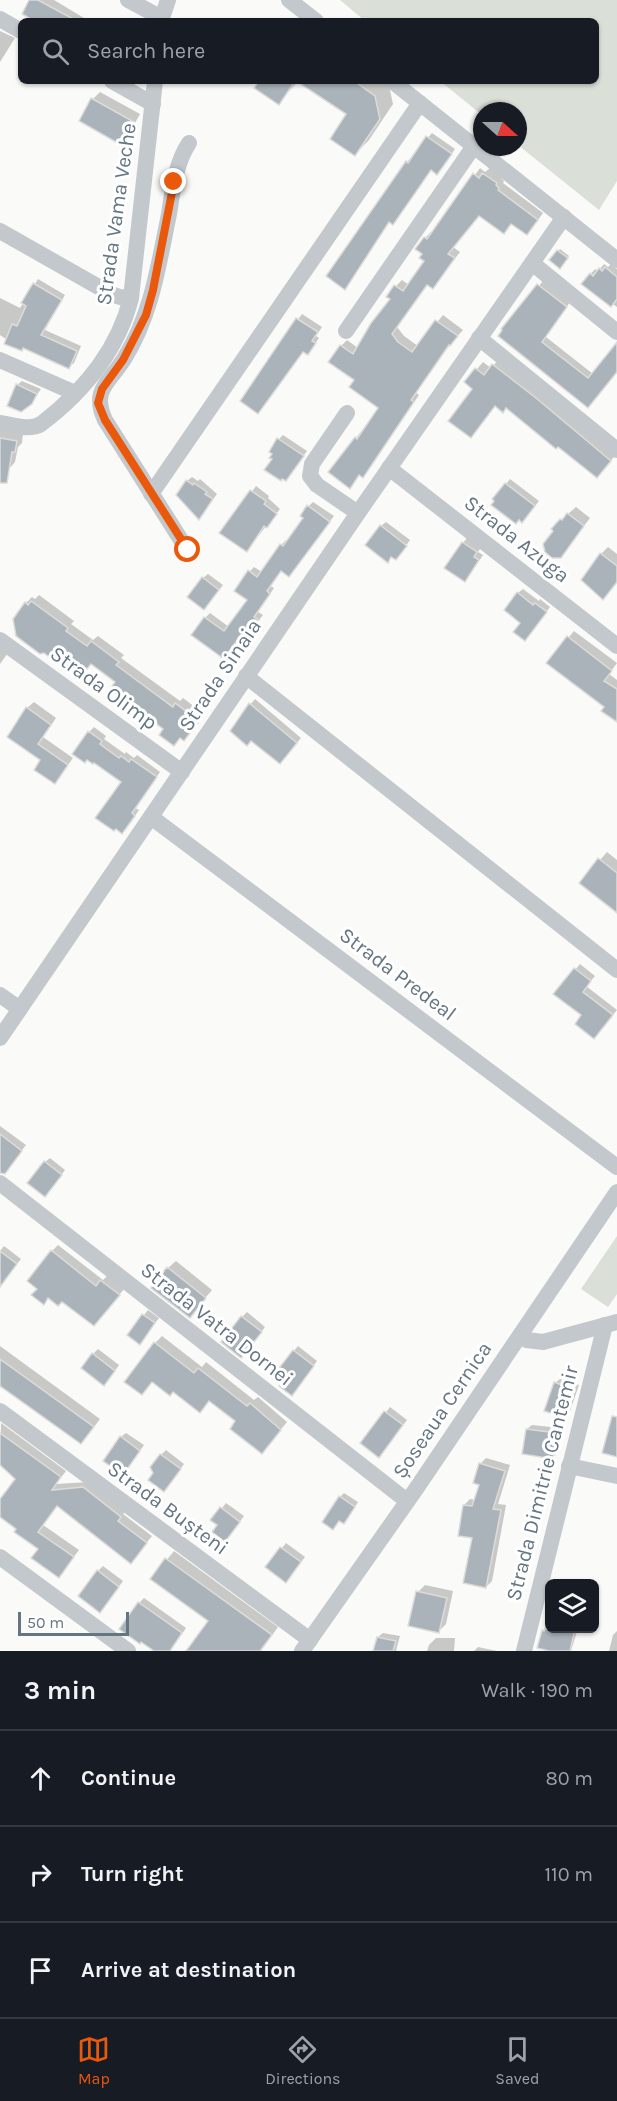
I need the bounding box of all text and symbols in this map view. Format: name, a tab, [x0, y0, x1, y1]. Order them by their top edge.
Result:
search box	[18, 18, 599, 84]
icon: search	[39, 35, 72, 68]
text: Search here	[87, 38, 205, 64]
north arrow	[473, 102, 527, 156]
street label: Strada Vama Veche	[91, 121, 141, 307]
route end	[160, 168, 186, 194]
street label: Strada Azuga	[460, 490, 574, 588]
route start	[174, 536, 200, 562]
street label: Strada Sinaia	[174, 615, 266, 735]
street label: Strada Olimp	[46, 641, 162, 735]
street label: Strada Predeal	[335, 922, 461, 1026]
street label: Strada Vatra Dornei	[136, 1257, 298, 1391]
street label: Șoseaua Cernica	[387, 1337, 497, 1483]
street label: Strada Dimitrie Cantemir	[501, 1363, 583, 1603]
street label: Strada Bușteni	[103, 1456, 233, 1560]
map controls	[545, 1579, 599, 1633]
button: layers	[545, 1579, 599, 1633]
scale bar	[18, 1609, 129, 1636]
text: 50 m	[27, 1613, 64, 1632]
text: 3 min	[24, 1675, 96, 1706]
text: Walk · 190 m	[481, 1679, 593, 1702]
icon: ahead	[24, 1762, 57, 1795]
text: Continue	[81, 1765, 176, 1791]
text: 80 m	[545, 1767, 593, 1790]
icon: right	[24, 1858, 57, 1891]
text: Turn right	[81, 1861, 184, 1887]
text: 110 m	[544, 1863, 593, 1886]
icon: arrive	[24, 1954, 57, 1987]
text: Arrive at destination	[81, 1957, 296, 1983]
tab: Map	[77, 2033, 110, 2088]
tab: Directions	[265, 2033, 340, 2088]
tab: Saved	[495, 2033, 540, 2088]

